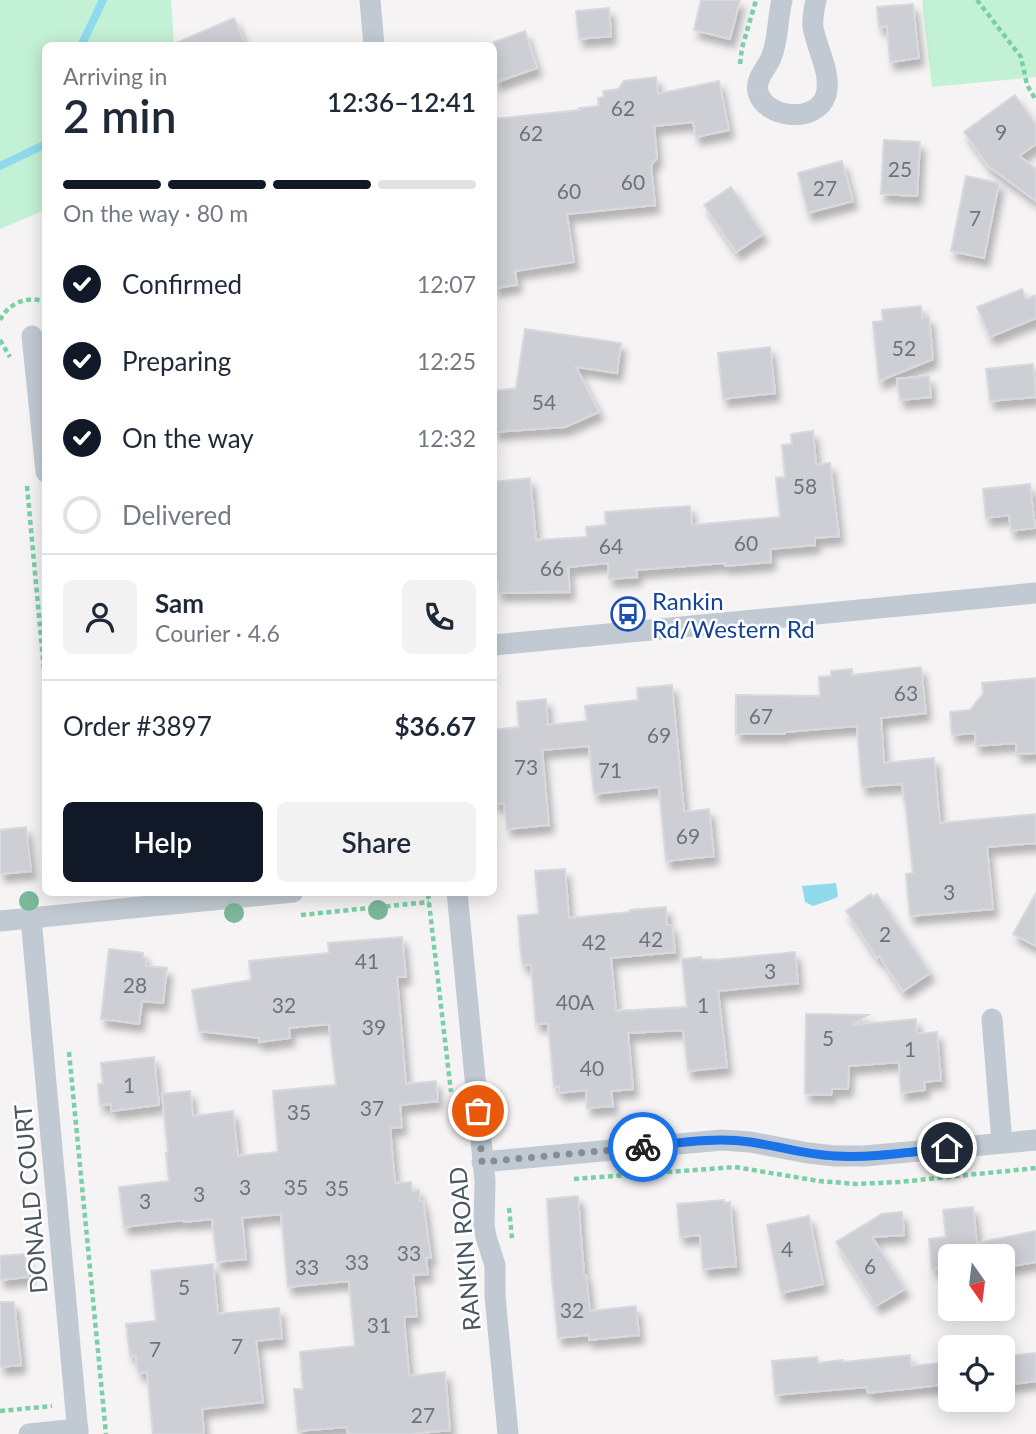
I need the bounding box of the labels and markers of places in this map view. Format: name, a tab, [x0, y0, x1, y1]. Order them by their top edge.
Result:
place label: Rankin Rd/Western Rd	[652, 586, 815, 643]
bus stop icon: Rankin Rd/Western Rd	[609, 595, 647, 633]
pin	[448, 1081, 508, 1141]
pin	[917, 1118, 977, 1178]

